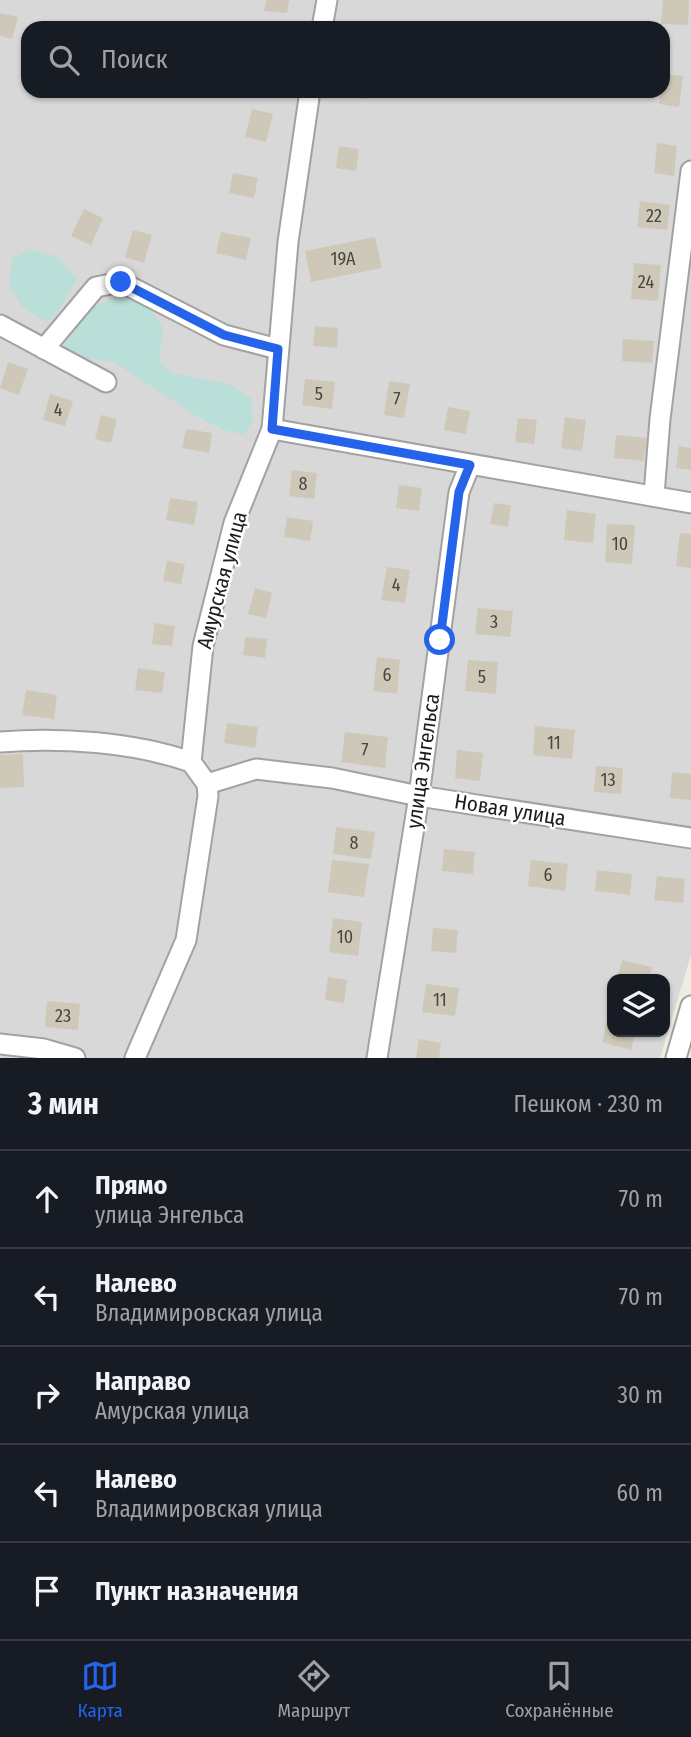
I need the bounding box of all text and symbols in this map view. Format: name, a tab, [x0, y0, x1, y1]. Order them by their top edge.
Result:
search box	[21, 21, 670, 98]
icon: search	[45, 41, 83, 79]
text: Поиск	[101, 44, 168, 75]
house number: 22	[646, 205, 662, 227]
house number: 19А	[330, 248, 356, 270]
route end	[105, 266, 136, 297]
house number: 24	[638, 271, 654, 293]
house number: 5	[315, 383, 323, 405]
house number: 7	[393, 388, 401, 410]
house number: 4	[54, 399, 63, 421]
house number: 8	[299, 473, 308, 495]
street label: Амурская улица	[191, 509, 253, 651]
house number: 10	[612, 533, 628, 555]
house number: 4	[392, 574, 401, 596]
house number: 3	[490, 611, 498, 633]
route start	[424, 624, 455, 655]
house number: 6	[383, 664, 392, 686]
house number: 5	[478, 666, 486, 688]
street label: улица Энгельса	[401, 692, 445, 830]
house number: 11	[547, 732, 561, 754]
house number: 7	[361, 739, 369, 761]
house number: 13	[600, 769, 616, 791]
street label: Новая улица	[452, 788, 568, 832]
house number: 8	[350, 832, 359, 854]
house number: 6	[544, 864, 553, 886]
house number: 10	[337, 926, 353, 948]
map controls	[607, 974, 670, 1037]
button: layers	[607, 974, 670, 1037]
house number: 11	[433, 989, 447, 1011]
house number: 23	[55, 1005, 71, 1027]
text: 3 мин	[28, 1086, 99, 1122]
text: Пешком · 230 m	[513, 1090, 663, 1118]
text: Прямо	[95, 1170, 167, 1201]
icon: ahead	[28, 1180, 66, 1218]
text: 70 m	[619, 1185, 663, 1213]
text: улица Энгельса	[95, 1201, 244, 1229]
text: Налево	[95, 1268, 177, 1299]
icon: left	[28, 1278, 66, 1316]
text: 70 m	[619, 1283, 663, 1311]
text: Владимировская улица	[95, 1299, 323, 1327]
text: Направо	[95, 1366, 191, 1397]
icon: right	[28, 1376, 66, 1414]
text: 30 m	[618, 1381, 663, 1409]
text: Амурская улица	[95, 1397, 249, 1425]
text: Налево	[95, 1464, 177, 1495]
icon: left	[28, 1474, 66, 1512]
text: 60 m	[617, 1479, 663, 1507]
text: Владимировская улица	[95, 1495, 323, 1523]
icon: arrive	[28, 1572, 66, 1610]
text: Пункт назначения	[95, 1576, 299, 1607]
tab: Карта	[77, 1657, 123, 1722]
tab: Маршрут	[278, 1657, 350, 1722]
tab: Сохранённые	[505, 1657, 614, 1722]

